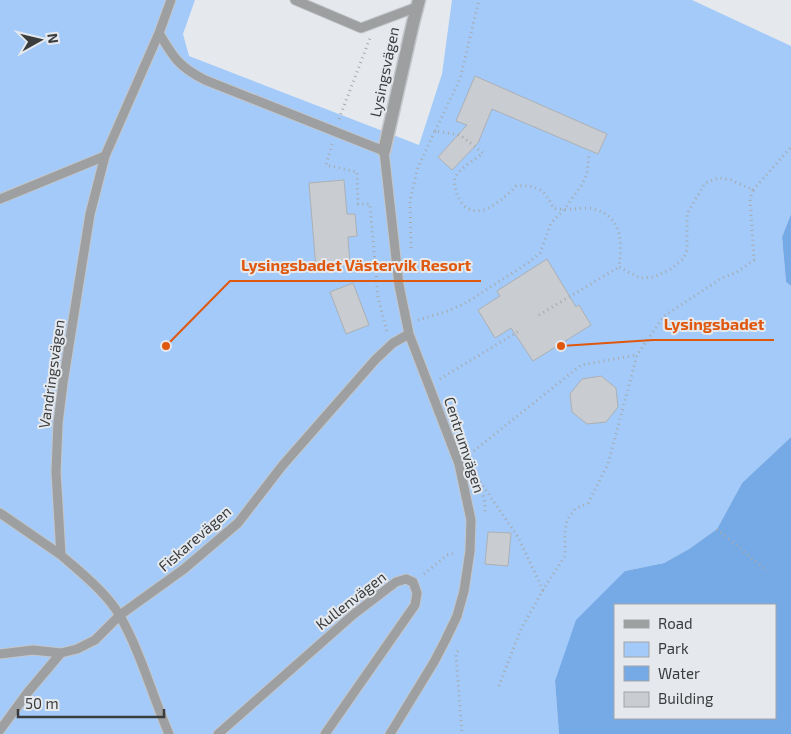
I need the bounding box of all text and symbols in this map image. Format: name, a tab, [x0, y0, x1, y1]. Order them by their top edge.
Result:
north arrow	[15, 15, 65, 65]
street label: Lysingsvägen	[366, 25, 402, 119]
text: N	[44, 32, 62, 44]
callout: Lysingsbadet Västervik Resort	[230, 250, 481, 281]
text: Lysingsbadet Västervik Resort	[241, 255, 471, 275]
callout: Lysingsbadet	[653, 309, 774, 340]
text: Lysingsbadet	[664, 314, 765, 334]
street label: Vandringsvägen	[34, 318, 68, 430]
street label: Centrumvägen	[441, 394, 489, 495]
street label: Fiskarevägen	[154, 502, 234, 575]
street label: Kullenvägen	[312, 567, 389, 633]
legend	[614, 604, 776, 719]
text: Road	[658, 614, 693, 632]
text: Park	[658, 639, 689, 657]
text: Water	[658, 664, 700, 682]
scale bar	[18, 686, 164, 718]
text: Building	[658, 689, 714, 707]
text: 50 m	[25, 694, 59, 712]

